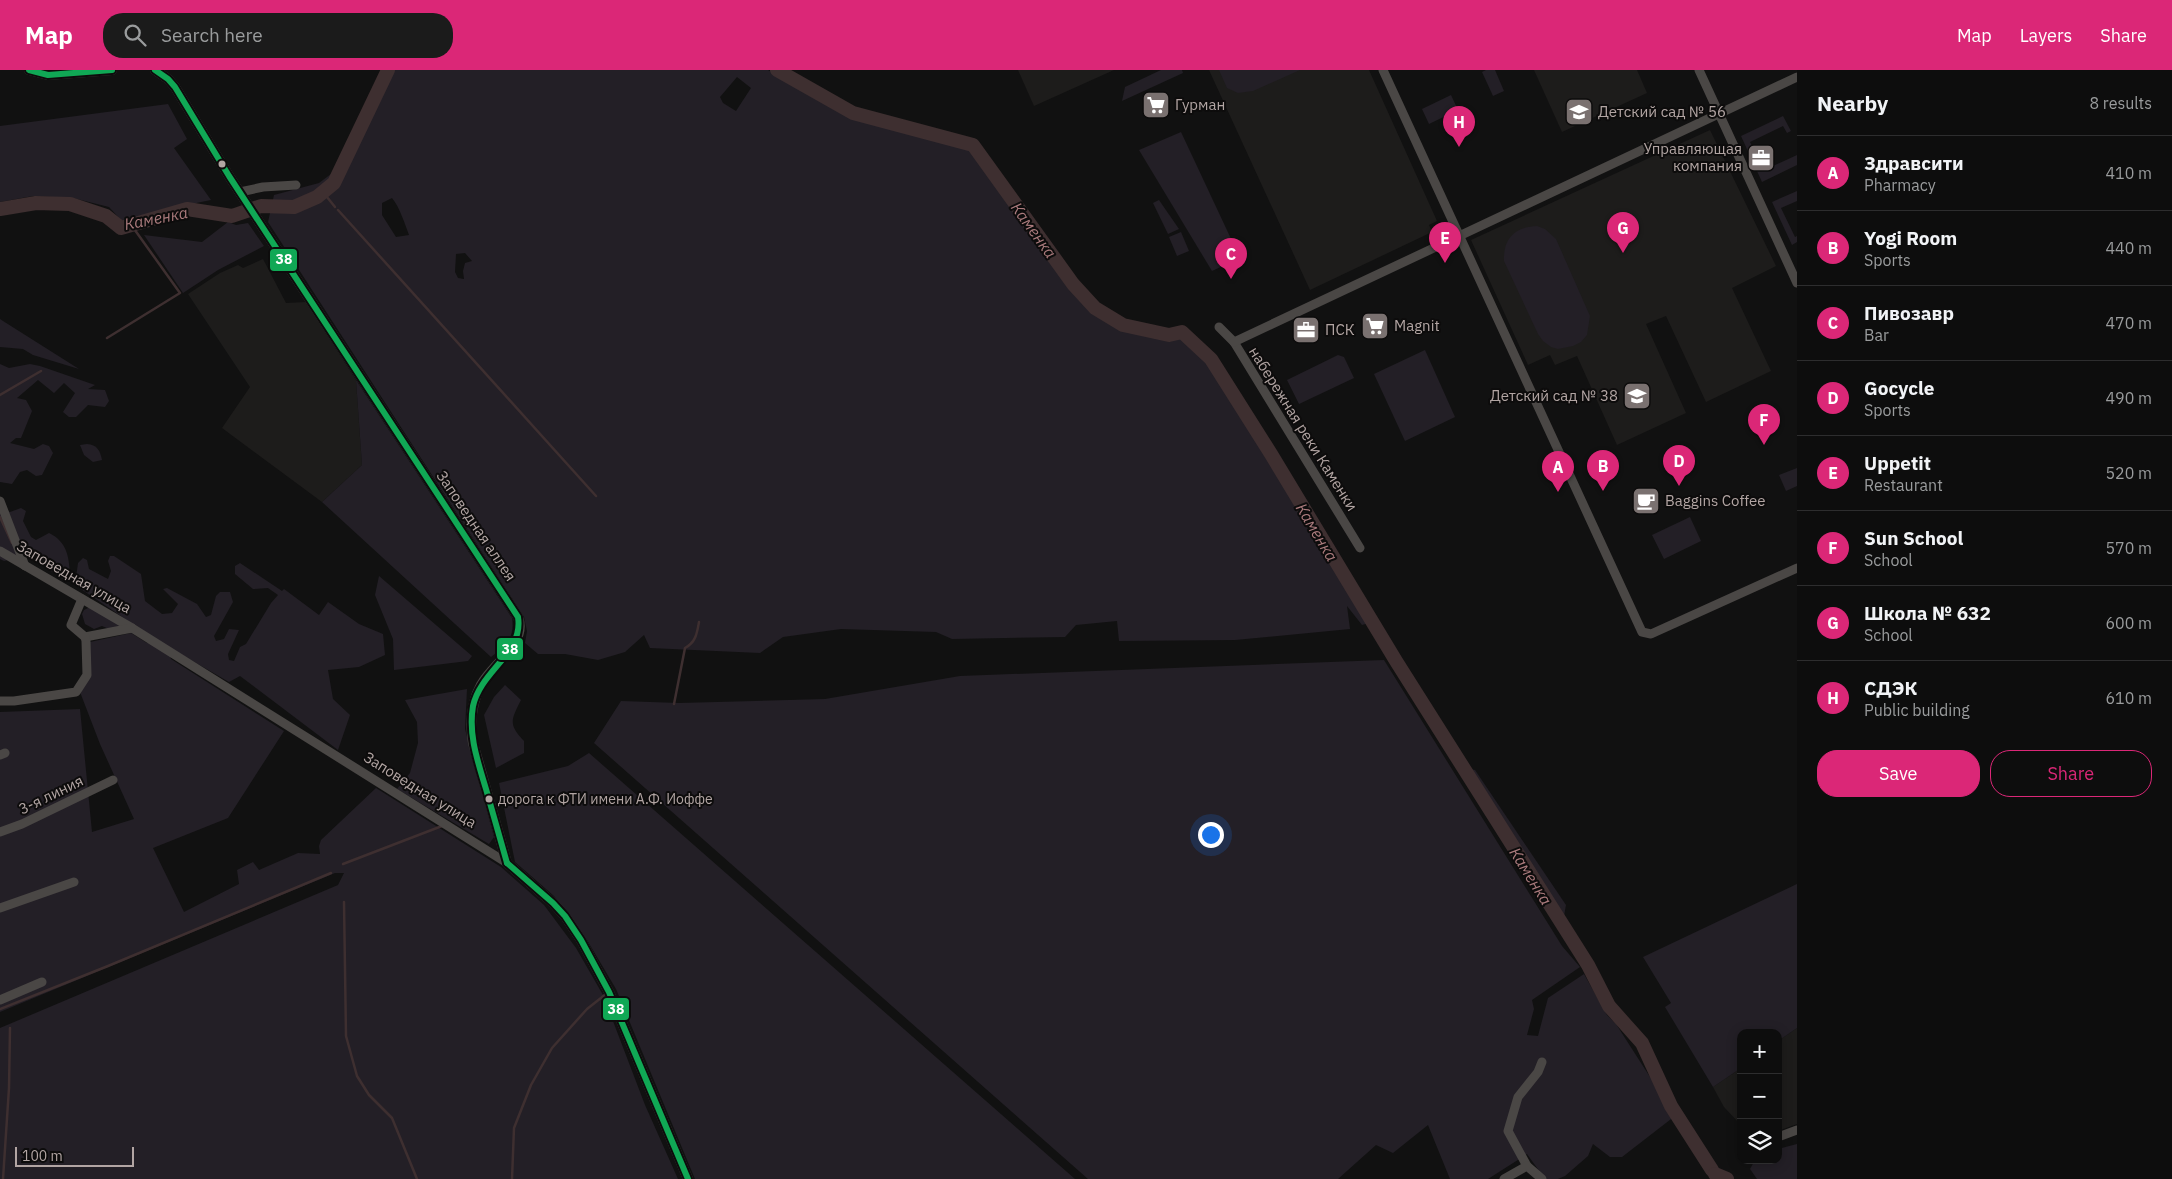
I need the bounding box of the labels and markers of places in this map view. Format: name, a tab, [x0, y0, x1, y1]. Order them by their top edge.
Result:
supermarket icon: Гурман	[1141, 90, 1171, 120]
place label: Гурман	[1175, 95, 1225, 114]
school or university icon: Детский сад № 56	[1564, 97, 1594, 127]
place label: Детский сад № 56	[1598, 102, 1726, 121]
pin: H	[1443, 106, 1475, 147]
place label: Управляющая компания	[1643, 139, 1742, 175]
office icon: Управляющая компания	[1746, 143, 1776, 173]
unlabelled marker	[217, 159, 227, 169]
pin: G	[1607, 212, 1639, 253]
pin: E	[1429, 222, 1461, 263]
pin: C	[1215, 238, 1247, 279]
supermarket icon: Magnit	[1360, 311, 1390, 341]
office icon: ПСК	[1291, 315, 1321, 345]
place label: Magnit	[1394, 316, 1440, 335]
place label: ПСК	[1325, 320, 1355, 339]
school or university icon: Детский сад № 38	[1622, 381, 1652, 411]
place label: Детский сад № 38	[1490, 386, 1618, 405]
pin: F	[1748, 404, 1780, 445]
pin: D	[1663, 445, 1695, 486]
pin: B	[1587, 450, 1619, 491]
pin: A	[1542, 451, 1574, 492]
cafe icon: Baggins Coffee	[1631, 486, 1661, 516]
place label: Baggins Coffee	[1665, 491, 1766, 510]
place label: дорога к ФТИ имени А.Ф. Иоффе	[498, 790, 713, 808]
marker: дорога к ФТИ имени А.Ф. Иоффе	[484, 794, 494, 804]

